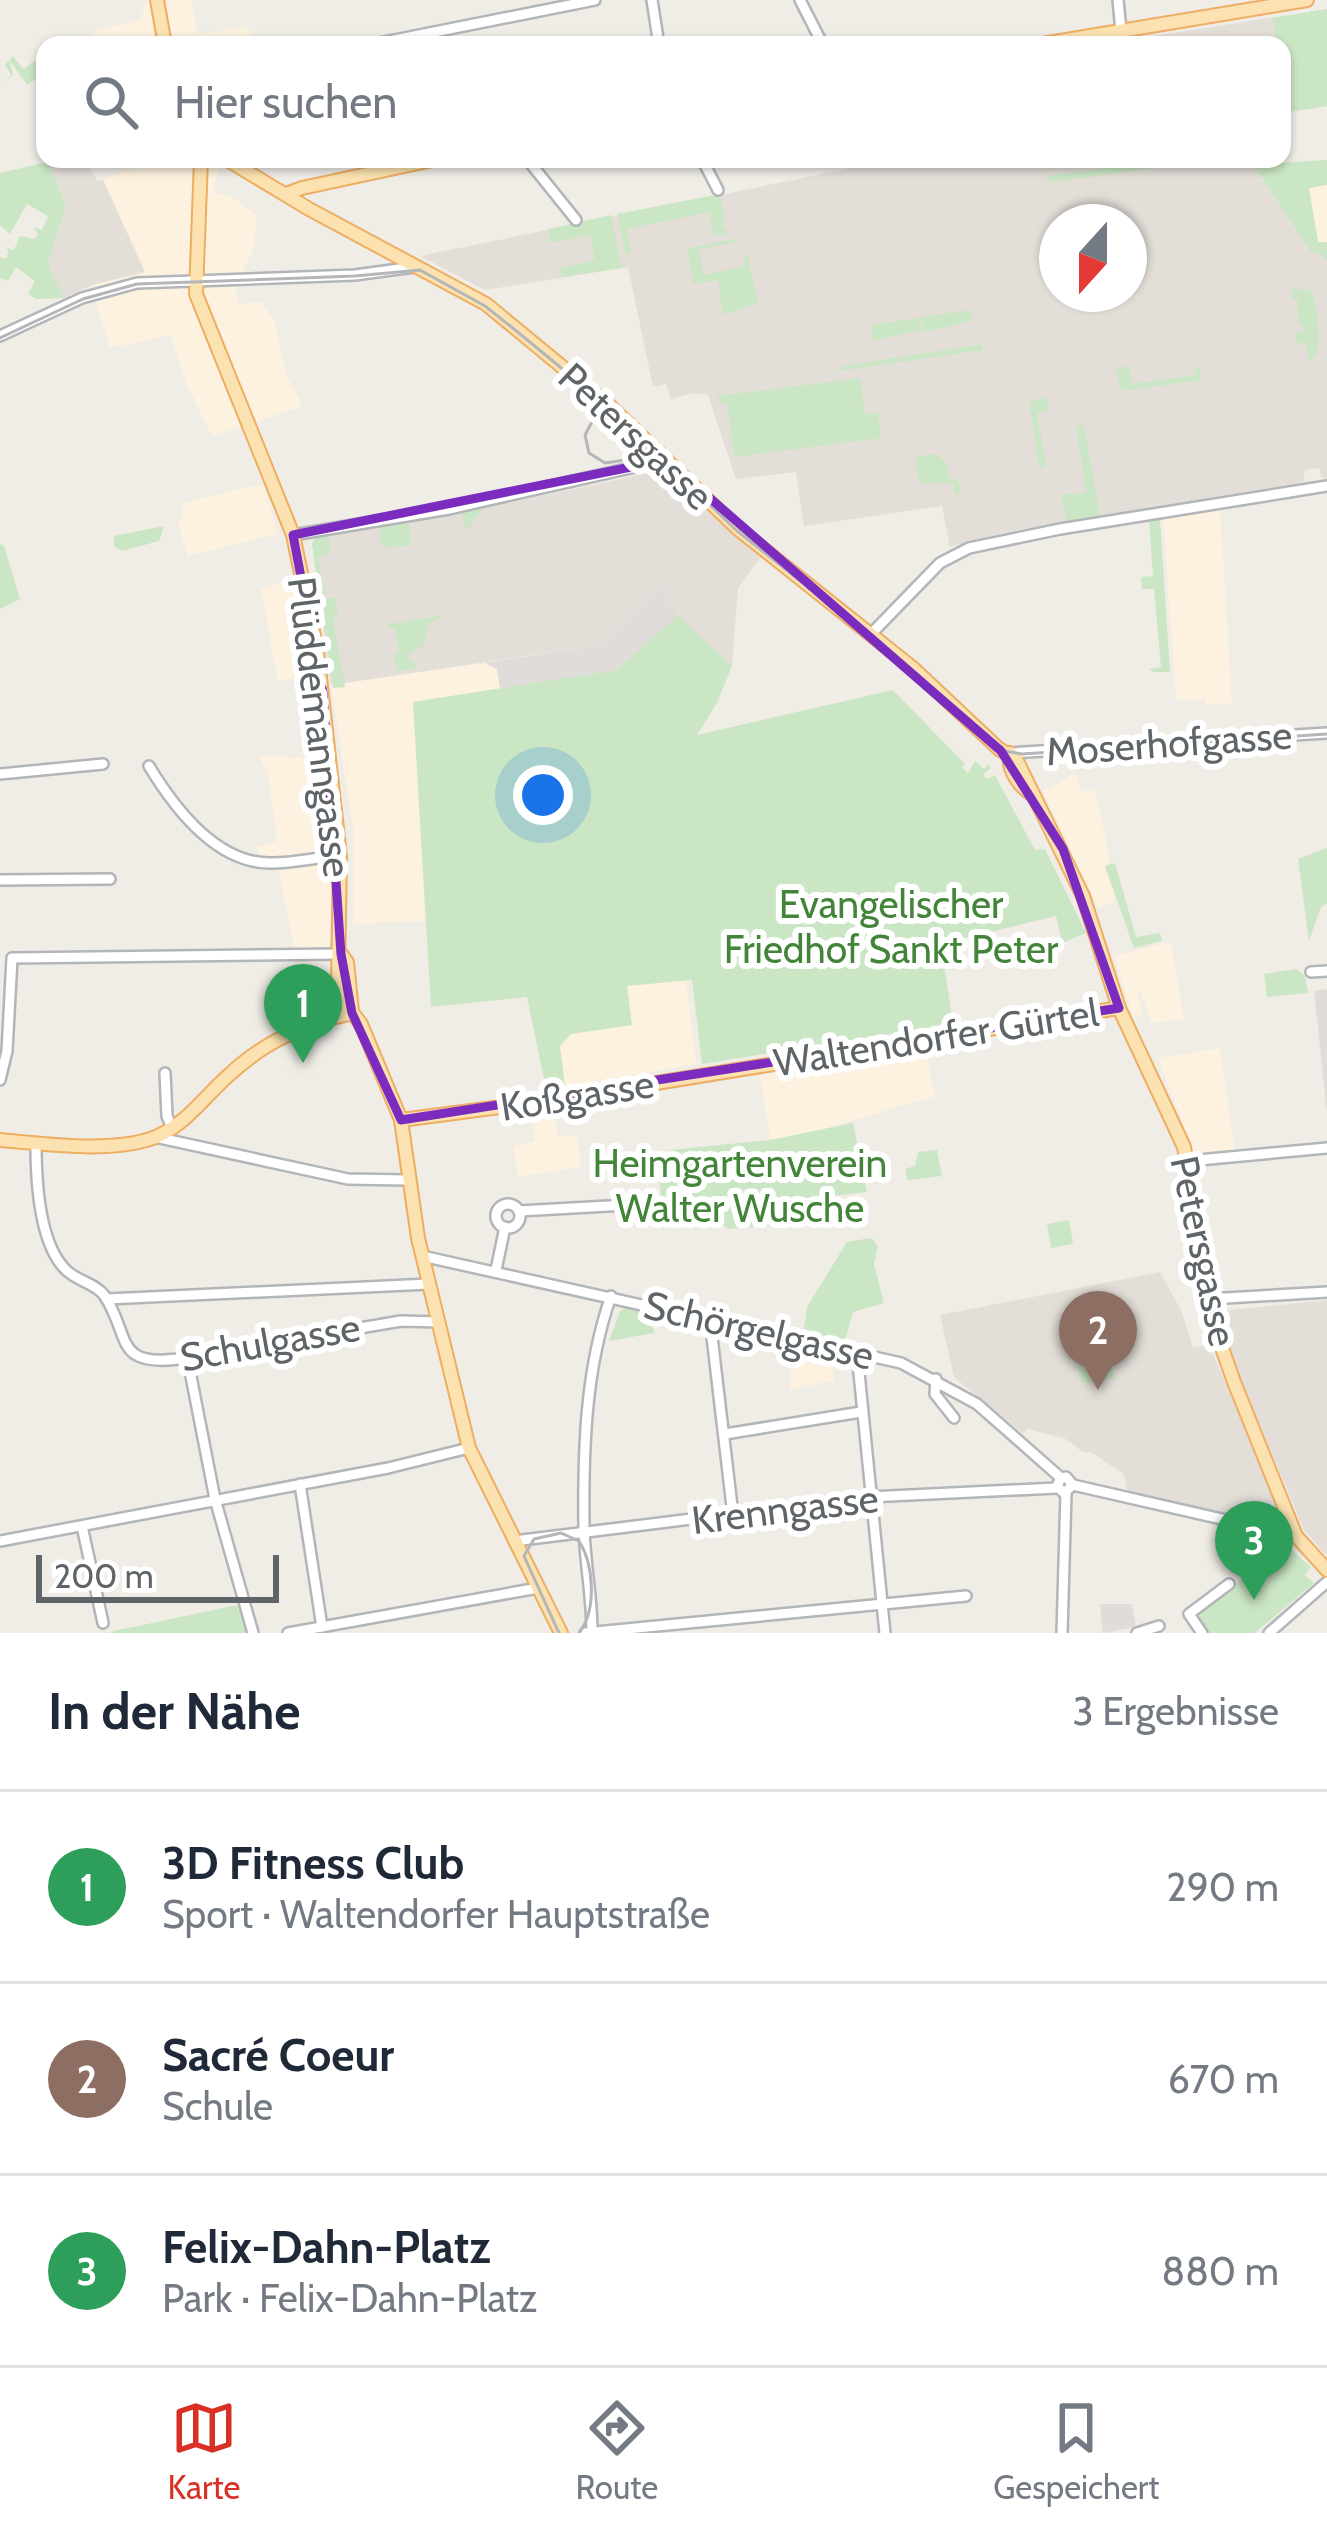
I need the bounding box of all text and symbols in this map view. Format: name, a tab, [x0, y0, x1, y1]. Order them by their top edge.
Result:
search box	[36, 36, 1291, 168]
icon: search	[78, 69, 144, 135]
text: Hier suchen	[174, 75, 398, 129]
north arrow	[1039, 204, 1147, 312]
street label: Petersgasse	[549, 352, 723, 520]
street label: Plüddemanngasse	[278, 574, 362, 880]
street label: Moserhofgasse	[1044, 710, 1294, 776]
your location	[513, 765, 573, 825]
park label: Evangelischer Friedhof Sankt Peter	[724, 880, 1059, 973]
pin: 1	[264, 964, 342, 1063]
street label: Waltendorfer Gürtel	[770, 988, 1102, 1086]
street label: Koßgasse	[497, 1059, 657, 1131]
park label: Heimgartenverein Walter Wusche	[593, 1139, 887, 1232]
street label: Petersgasse	[1160, 1151, 1248, 1351]
street label: Schörgelgasse	[640, 1280, 878, 1380]
pin: 2	[1059, 1291, 1137, 1390]
street label: Schulgasse	[176, 1303, 364, 1381]
street label: Krenngasse	[689, 1474, 881, 1544]
pin: 3	[1215, 1501, 1293, 1600]
scale bar	[36, 1549, 279, 1602]
text: 200 m	[54, 1556, 154, 1596]
text: In der Nähe	[48, 1680, 301, 1742]
text: 3 Ergebnisse	[1072, 1687, 1279, 1735]
text: 3D Fitness Club	[162, 1836, 464, 1890]
text: 1	[80, 1863, 94, 1911]
text: 290 m	[1166, 1863, 1279, 1911]
text: Sport · Waltendorfer Hauptstraße	[162, 1890, 710, 1938]
text: Sacré Coeur	[162, 2028, 394, 2082]
text: 2	[77, 2055, 97, 2103]
text: 670 m	[1168, 2055, 1279, 2103]
text: Schule	[162, 2082, 273, 2130]
text: Felix-Dahn-Platz	[162, 2220, 490, 2274]
text: 3	[76, 2247, 98, 2295]
text: 880 m	[1162, 2247, 1279, 2295]
text: Park · Felix-Dahn-Platz	[162, 2274, 537, 2322]
tab: Karte	[168, 2395, 240, 2507]
tab: Route	[576, 2395, 658, 2507]
tab: Gespeichert	[993, 2395, 1159, 2507]

